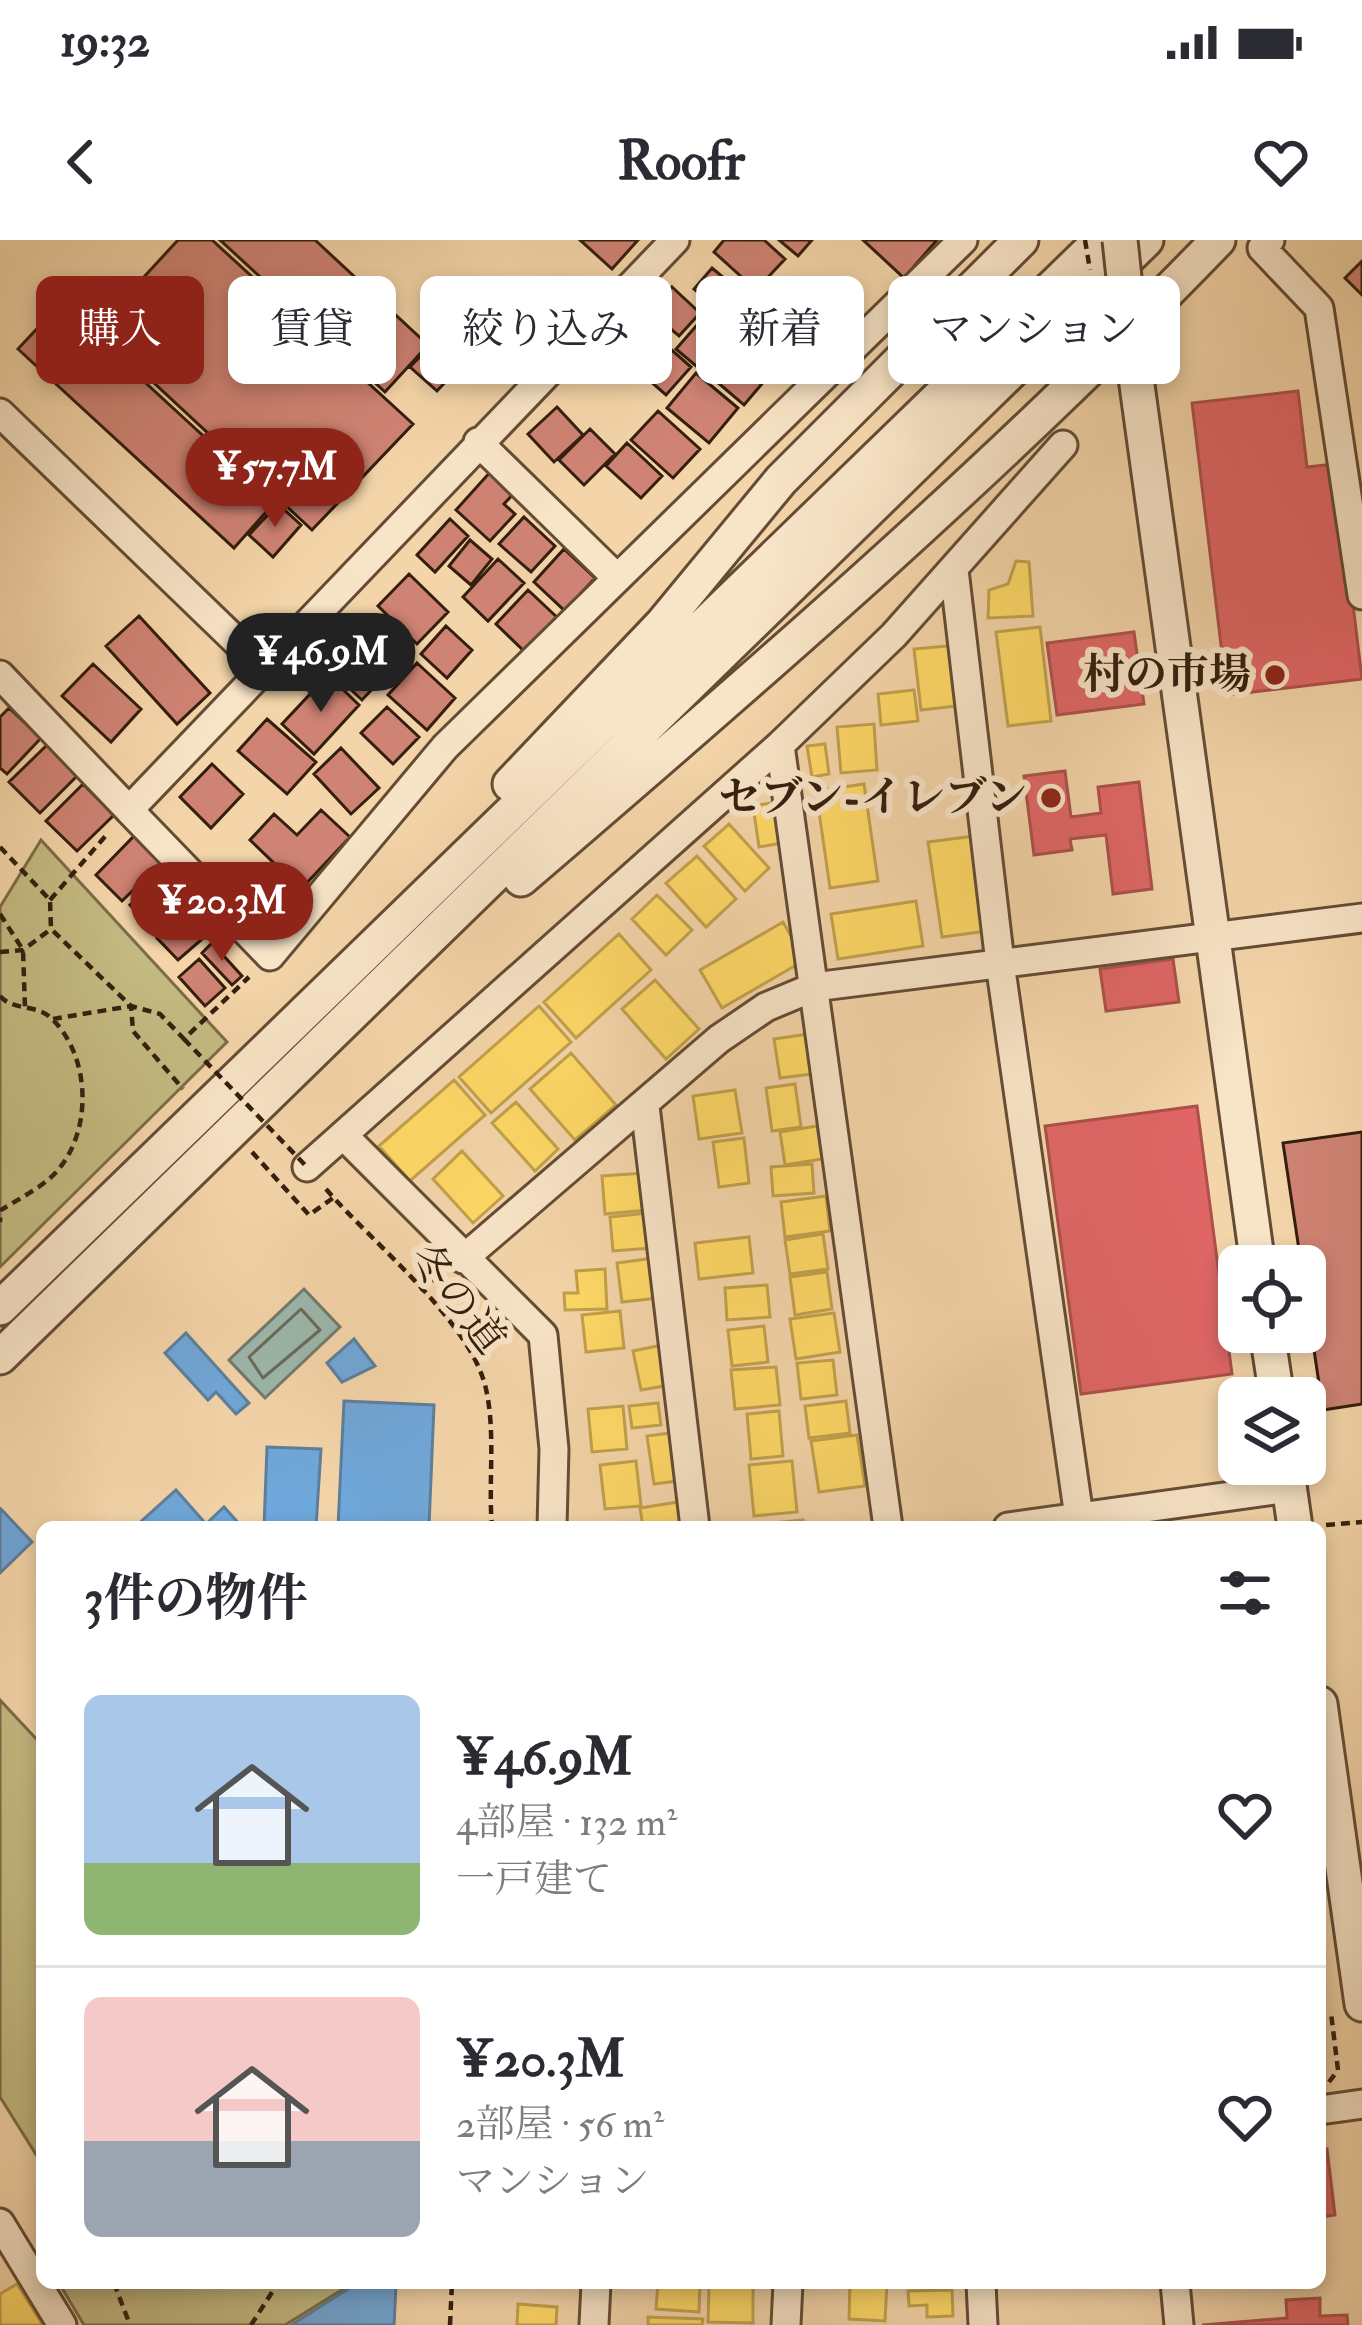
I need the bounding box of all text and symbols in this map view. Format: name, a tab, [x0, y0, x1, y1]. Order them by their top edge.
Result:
text: 19:32	[60, 14, 150, 70]
text: Roofr	[617, 128, 745, 196]
icon: back	[48, 129, 114, 195]
icon: heart	[1248, 129, 1314, 195]
chip: 購入	[36, 276, 204, 384]
chip: 賃貸	[228, 276, 396, 384]
chip: 絞り込み	[420, 276, 672, 384]
chip: 新着	[696, 276, 864, 384]
chip: マンション	[888, 276, 1180, 384]
pin: ¥57.7M	[177, 428, 373, 530]
text: ¥57.7M	[212, 442, 338, 491]
pin: ¥46.9M	[223, 613, 419, 715]
text: ¥46.9M	[253, 627, 389, 676]
place label: 村の市場	[1083, 649, 1251, 701]
marker: 村の市場	[1262, 662, 1288, 688]
place label: セブン-イレブン	[719, 772, 1027, 824]
marker: セブン-イレブン	[1038, 785, 1064, 811]
pin: ¥20.3M	[124, 862, 320, 964]
text: ¥20.3M	[157, 876, 287, 925]
street label: 冬の道	[398, 1233, 516, 1365]
map controls	[1218, 1245, 1326, 1485]
button: locate	[1218, 1245, 1326, 1353]
button: layers	[1218, 1377, 1326, 1485]
icon: filters	[1212, 1560, 1278, 1626]
text: 3件の物件	[84, 1567, 308, 1631]
text: ¥46.9M	[456, 1726, 633, 1790]
icon: home	[180, 1743, 324, 1887]
icon: heart	[1212, 1782, 1278, 1848]
text: 4部屋 · 132 m²	[456, 1798, 677, 1847]
text: 一戸建て	[456, 1855, 612, 1904]
text: ¥20.3M	[456, 2028, 625, 2092]
icon: home	[180, 2045, 324, 2189]
icon: heart	[1212, 2084, 1278, 2150]
text: 2部屋 · 56 m²	[456, 2100, 664, 2149]
text: マンション	[456, 2157, 649, 2206]

